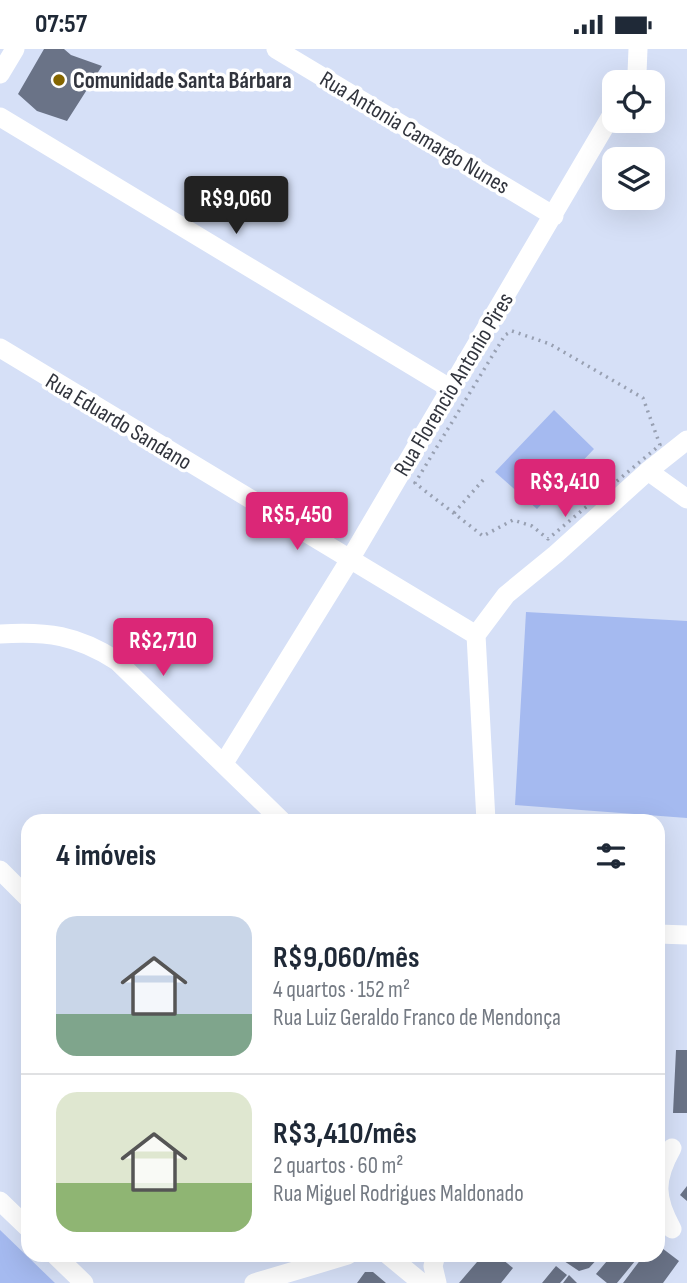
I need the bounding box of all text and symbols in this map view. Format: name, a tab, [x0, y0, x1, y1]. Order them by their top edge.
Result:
text: 07:57	[35, 9, 87, 40]
street label: Rua Antonia Camargo Nunes	[315, 65, 514, 201]
place label: Comunidade Santa Bárbara	[73, 67, 292, 95]
map controls	[602, 70, 665, 210]
button: locate	[602, 70, 665, 133]
marker: Comunidade Santa Bárbara	[51, 72, 67, 88]
button: layers	[602, 147, 665, 210]
pin: R$9,060	[171, 177, 301, 236]
text: R$9,060	[200, 185, 272, 213]
street label: Rua Florencio Antonio Pires	[388, 288, 520, 481]
street label: Rua Eduardo Sandano	[40, 367, 197, 476]
pin: R$3,410	[500, 459, 630, 519]
text: R$3,410	[530, 468, 600, 496]
pin: R$5,450	[232, 493, 362, 552]
text: R$5,450	[262, 501, 332, 529]
pin: R$2,710	[98, 619, 228, 678]
text: R$2,710	[129, 627, 197, 655]
icon: filters	[592, 837, 630, 875]
text: 4 imóveis	[56, 838, 156, 874]
text: R$9,060/mês	[273, 940, 420, 976]
icon: home	[112, 944, 196, 1028]
text: 4 quartos · 152 m²	[273, 976, 410, 1004]
text: Rua Luiz Geraldo Franco de Mendonça	[273, 1004, 561, 1032]
text: R$3,410/mês	[273, 1116, 417, 1152]
icon: home	[112, 1120, 196, 1204]
text: 2 quartos · 60 m²	[273, 1152, 403, 1180]
text: Rua Miguel Rodrigues Maldonado	[273, 1180, 524, 1208]

